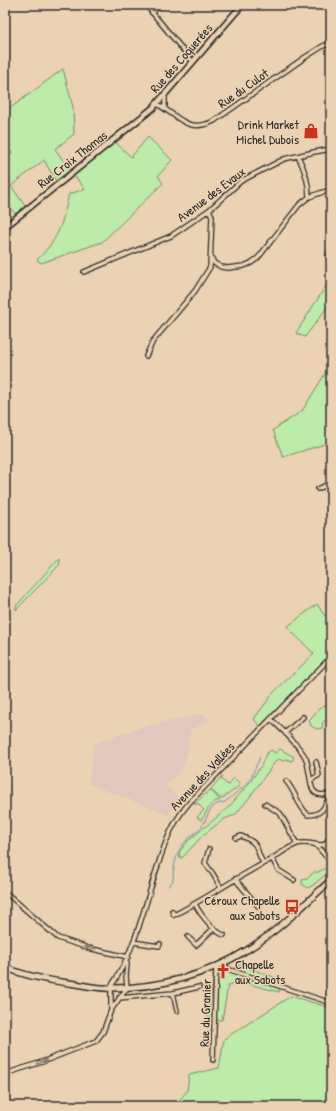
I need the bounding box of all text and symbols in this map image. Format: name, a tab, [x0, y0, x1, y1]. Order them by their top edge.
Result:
street label: Rue des Coquerées	[146, 19, 216, 97]
street label: Rue du Culot	[214, 64, 272, 112]
place label: Drink Market Michel Dubois	[236, 115, 300, 148]
shop icon: Drink Market Michel Dubois	[302, 122, 320, 140]
street label: Rue Croix Thomas	[33, 126, 111, 192]
street label: Avenue des Evaux	[173, 162, 249, 226]
street label: Avenue des Vallées	[166, 738, 238, 814]
place label: Céroux Chapelle aux Sabots	[204, 891, 280, 924]
bus stop icon: Céroux Chapelle aux Sabots	[283, 898, 301, 916]
one-way arrow	[84, 945, 96, 951]
place label: Chapelle aux Sabots	[235, 955, 285, 988]
church icon: Chapelle aux Sabots	[214, 962, 232, 980]
street label: Rue du Granier	[195, 979, 215, 1047]
one-way arrow	[37, 1059, 49, 1065]

